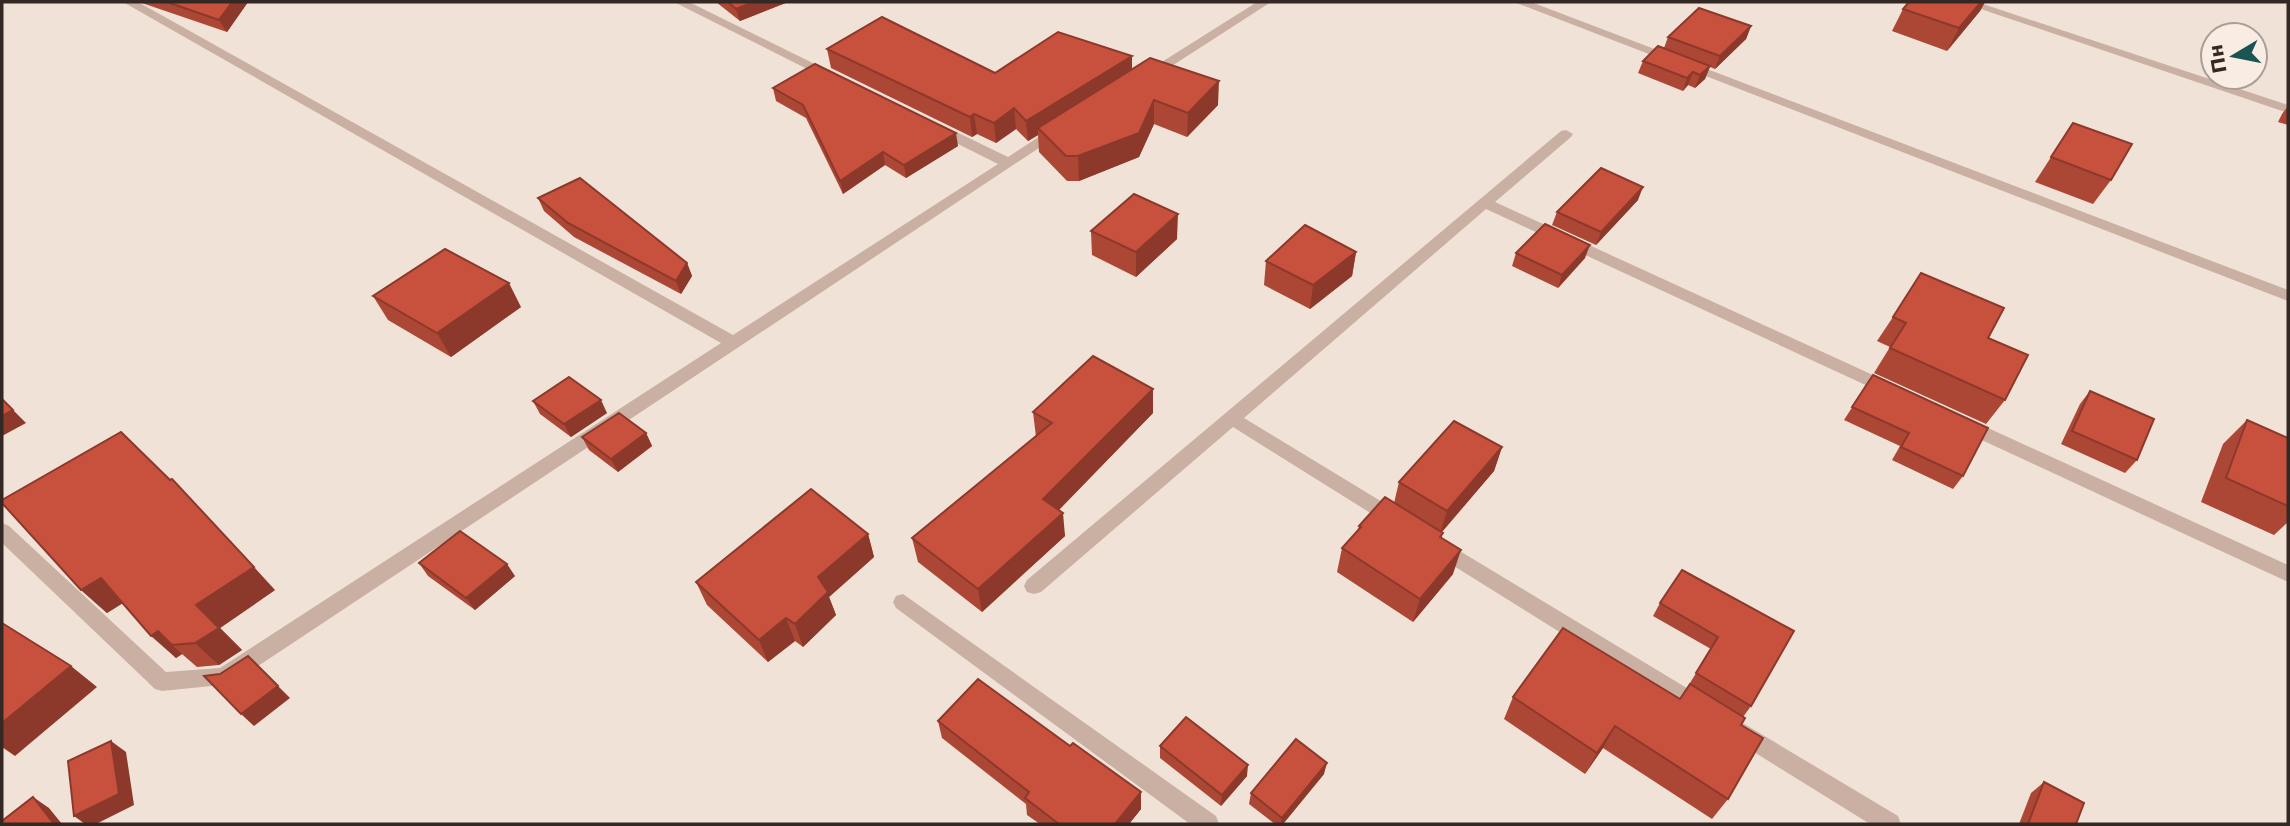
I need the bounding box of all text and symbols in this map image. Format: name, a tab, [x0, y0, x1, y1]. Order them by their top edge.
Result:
north arrow	[2199, 21, 2269, 91]
text: Пн	[2204, 43, 2231, 75]

